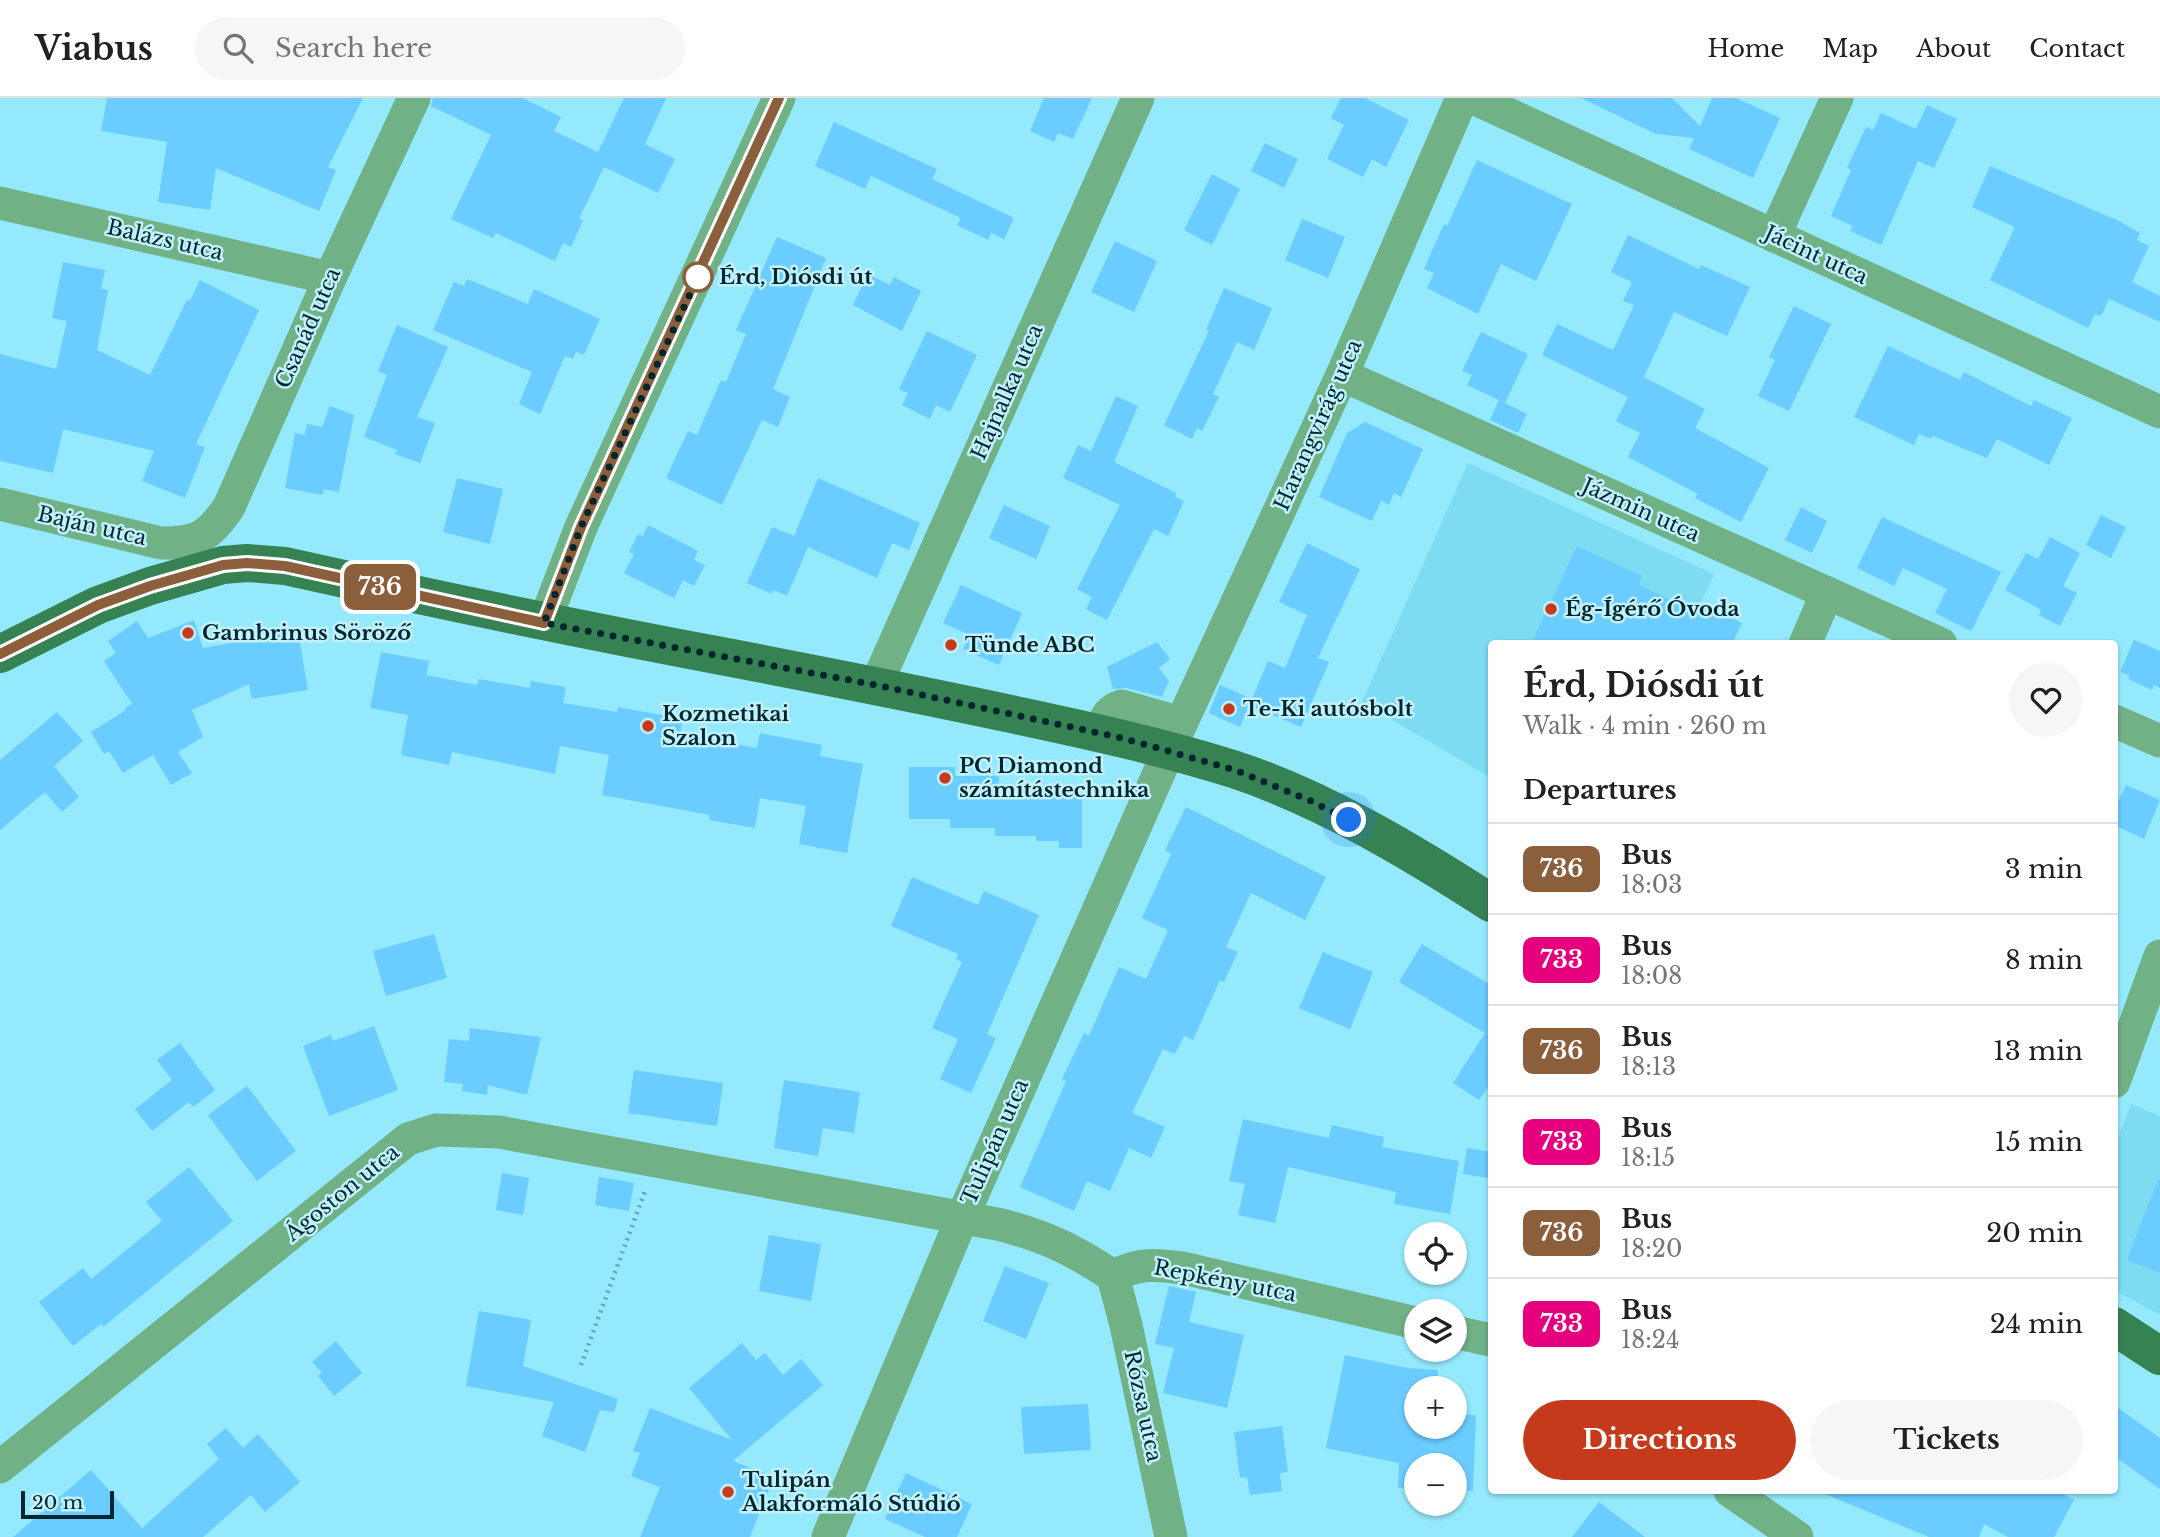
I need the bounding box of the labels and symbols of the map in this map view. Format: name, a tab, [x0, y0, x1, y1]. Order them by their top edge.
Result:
street label: Balázs utca	[104, 214, 226, 266]
street label: Jácint utca	[1758, 219, 1872, 290]
marker: Érd, Diósdi út	[683, 262, 713, 292]
street label: Csanád utca	[270, 263, 346, 392]
place label: Érd, Diósdi út	[719, 264, 872, 290]
street label: Hajnalka utca	[966, 320, 1049, 464]
street label: Harangvirág utca	[1269, 335, 1368, 515]
street label: Jázmin utca	[1575, 471, 1704, 548]
street label: Baján utca	[35, 501, 149, 551]
line badge: 736	[340, 564, 420, 610]
place label: Ég-Ígérő Óvoda	[1565, 596, 1740, 622]
marker: Ég-Ígérő Óvoda	[1543, 601, 1559, 617]
place label: Gambrinus Söröző	[202, 620, 411, 646]
marker: Gambrinus Söröző	[180, 625, 196, 641]
place label: Tünde ABC	[965, 632, 1095, 658]
marker: Tünde ABC	[943, 637, 959, 653]
place label: Te-Ki autósbolt	[1243, 696, 1413, 722]
place label: Kozmetikai Szalon	[662, 701, 789, 751]
marker: Te-Ki autósbolt	[1221, 701, 1237, 717]
marker: Kozmetikai Szalon	[640, 718, 656, 734]
place label: PC Diamond számítástechnika	[959, 753, 1149, 803]
marker: PC Diamond számítástechnika	[937, 770, 953, 786]
your location	[1331, 802, 1366, 837]
street label: Tulipán utca	[956, 1075, 1034, 1209]
street label: Ágoston utca	[279, 1139, 404, 1247]
street label: Repkény utca	[1152, 1254, 1299, 1308]
street label: Rózsa utca	[1118, 1348, 1168, 1465]
place label: Tulipán Alakformáló Stúdió	[741, 1467, 961, 1517]
marker: Tulipán Alakformáló Stúdió	[720, 1484, 736, 1500]
scale bar	[21, 1488, 114, 1520]

